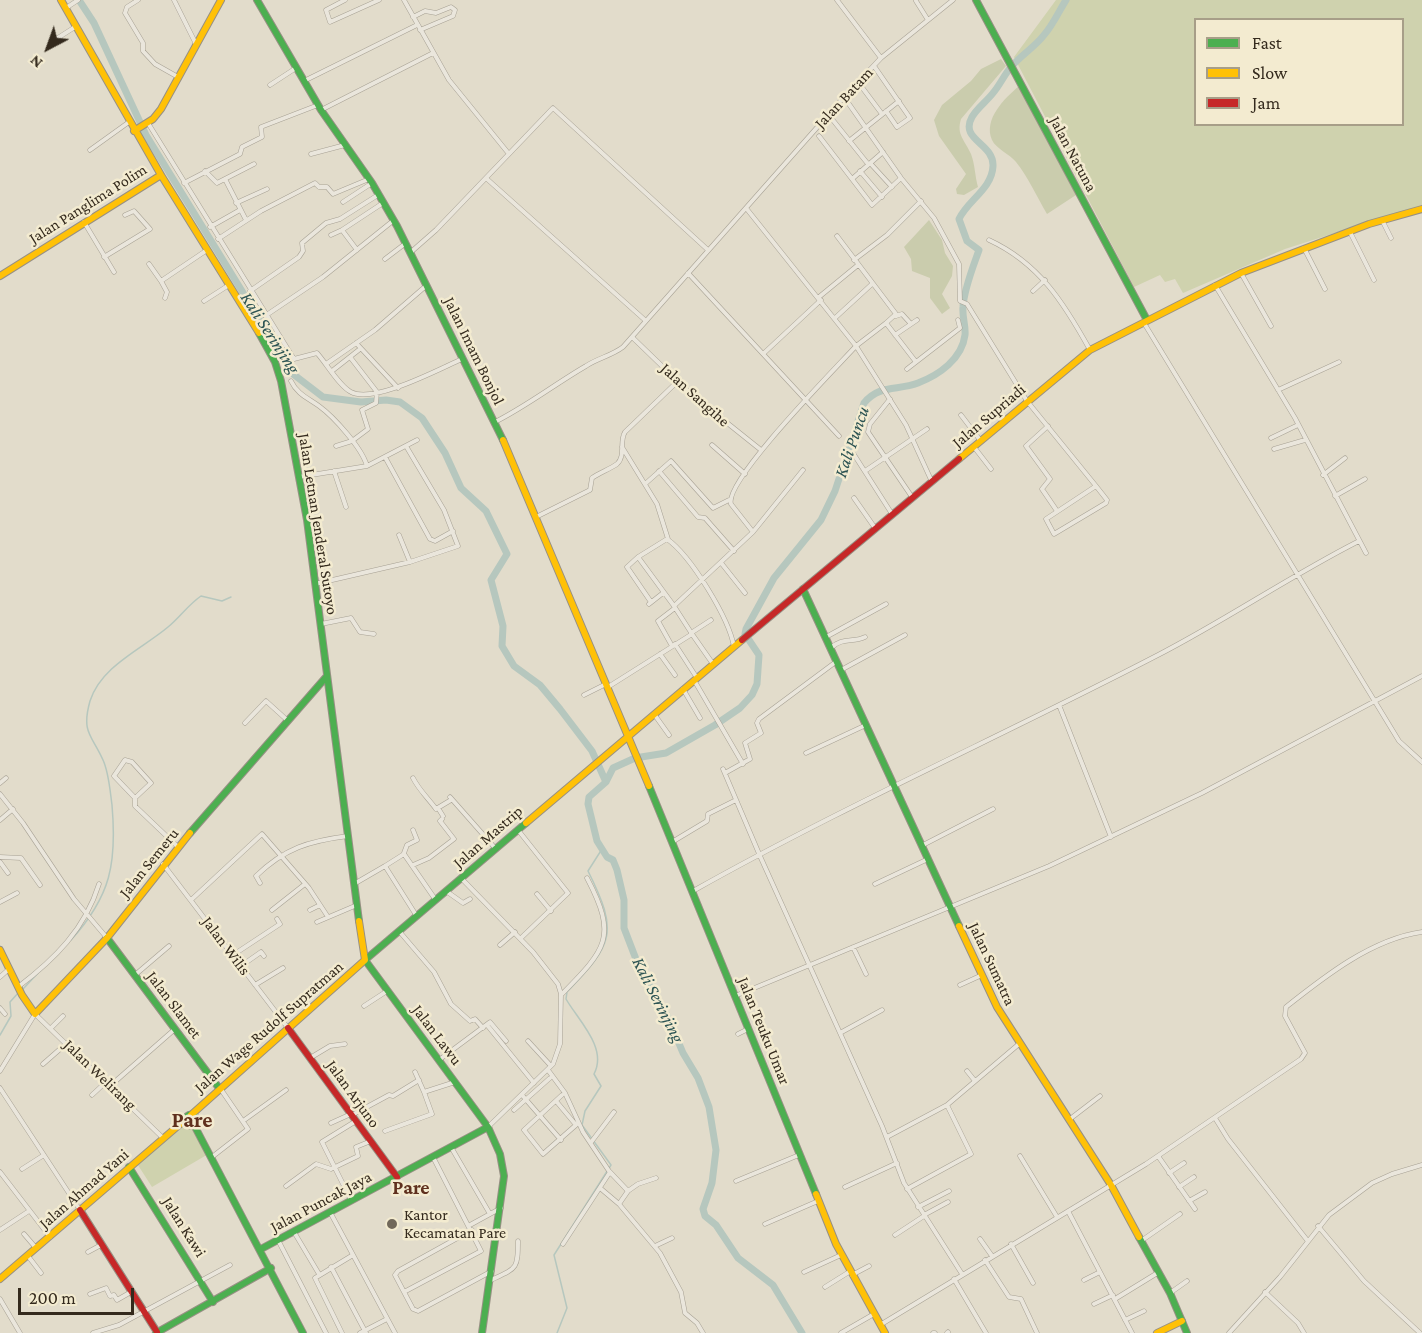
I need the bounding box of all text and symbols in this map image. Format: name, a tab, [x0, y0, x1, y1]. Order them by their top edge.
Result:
north arrow	[18, 18, 78, 78]
legend	[1194, 18, 1404, 126]
text: Fast	[1252, 33, 1282, 53]
text: N	[26, 52, 46, 72]
street label: Jalan Batam	[811, 63, 877, 133]
text: Slow	[1252, 63, 1287, 83]
text: Jam	[1252, 93, 1280, 113]
street label: Jalan Natuna	[1045, 113, 1101, 195]
street label: Jalan Panglima Polim	[25, 160, 151, 248]
water label: Kali Serinjing	[236, 288, 304, 378]
street label: Jalan Imam Bonjol	[440, 294, 508, 408]
street label: Jalan Sangihe	[656, 359, 734, 431]
street label: Jalan Supriadi	[949, 380, 1029, 452]
water label: Kali Puncu	[830, 404, 874, 480]
street label: Jalan Letnan Jenderal Sutoyo	[294, 432, 342, 616]
street label: Jalan Mastrip	[449, 802, 527, 872]
street label: Jalan Semeru	[115, 824, 183, 902]
street label: Jalan Wilis	[198, 913, 254, 979]
street label: Jalan Sumatra	[964, 919, 1020, 1009]
water label: Kali Serinjing	[627, 954, 689, 1046]
street label: Jalan Wage Rudolf Supratman	[191, 957, 347, 1097]
street label: Jalan Slamet	[142, 967, 206, 1043]
street label: Jalan Teuku Umar	[734, 974, 794, 1088]
street label: Jalan Lawu	[408, 1001, 466, 1069]
street label: Jalan Welirang	[60, 1035, 140, 1115]
street label: Jalan Arjuno	[322, 1056, 384, 1132]
district label: Pare	[171, 1107, 213, 1133]
street label: Jalan Ahmad Yani	[35, 1145, 133, 1233]
street label: Jalan Puncak Jaya	[267, 1167, 375, 1237]
district label: Pare	[392, 1176, 430, 1200]
street label: Jalan Kawi	[158, 1193, 210, 1261]
place label: Kantor Kecamatan Pare	[404, 1205, 506, 1243]
marker: Kantor Kecamatan Pare	[385, 1217, 399, 1231]
scale bar	[21, 1276, 136, 1314]
text: 200 m	[29, 1288, 76, 1308]

